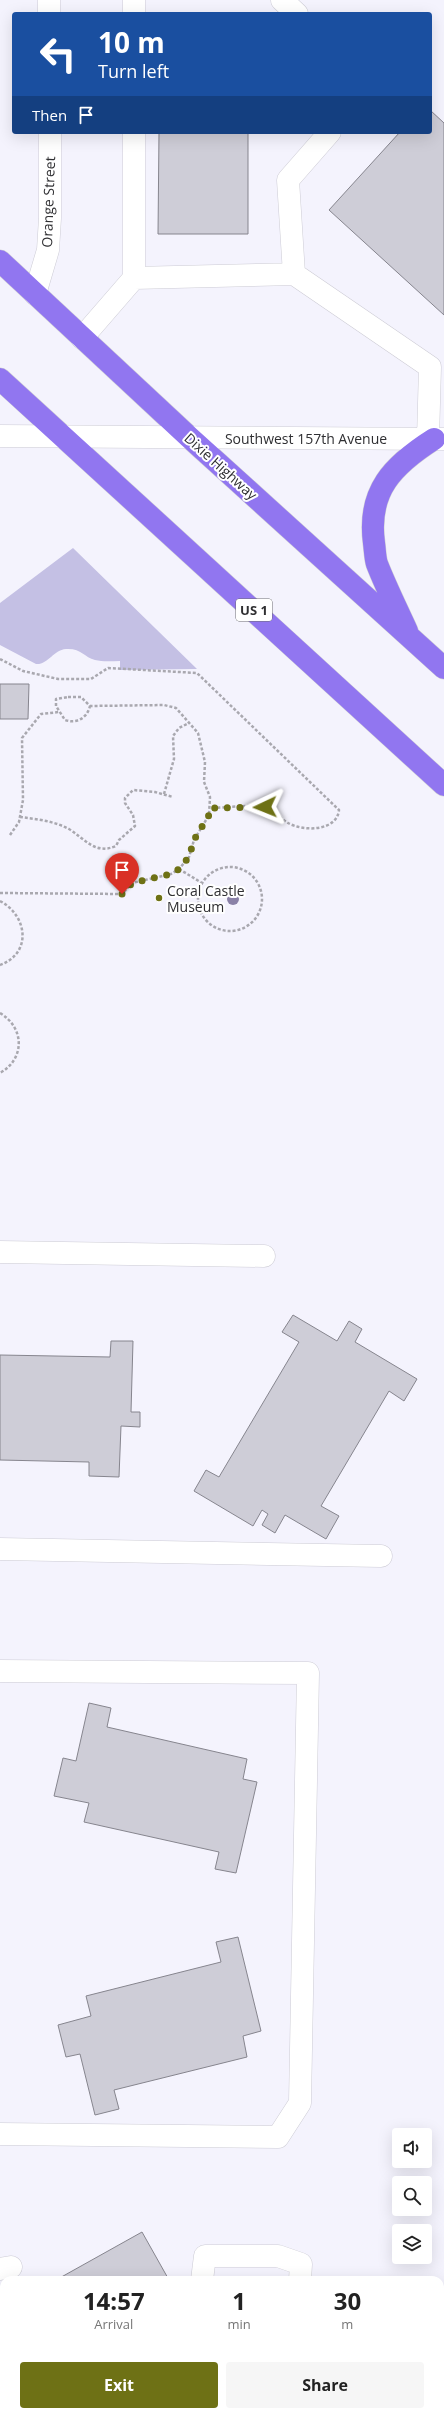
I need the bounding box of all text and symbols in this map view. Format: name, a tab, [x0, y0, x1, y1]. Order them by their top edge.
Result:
text: 10 m	[98, 23, 165, 61]
icon: left	[32, 28, 84, 80]
text: Turn left	[98, 59, 169, 83]
icon: arrive	[75, 104, 97, 126]
text: Then	[32, 105, 67, 125]
street label: Orange Street	[37, 156, 59, 248]
street label: Dixie Highway	[181, 428, 262, 504]
street label: Southwest 157th Avenue	[225, 429, 387, 448]
road number: US 1	[236, 599, 272, 621]
position arrow	[244, 786, 286, 828]
pin	[105, 853, 139, 894]
icon: arrive	[111, 859, 133, 881]
place label: Coral Castle Museum	[167, 881, 245, 916]
marker: Coral Castle Museum	[154, 893, 164, 903]
map controls	[392, 2128, 432, 2264]
button: sound	[392, 2128, 432, 2168]
button: search	[392, 2176, 432, 2216]
button: layers	[392, 2224, 432, 2264]
text: 14:57	[83, 2284, 145, 2317]
text: 1	[232, 2284, 246, 2317]
text: 30	[334, 2284, 361, 2317]
text: Arrival	[94, 2315, 133, 2333]
text: min	[227, 2315, 251, 2333]
text: m	[341, 2315, 353, 2333]
button: Exit	[20, 2362, 218, 2408]
button: Share	[226, 2362, 424, 2408]

